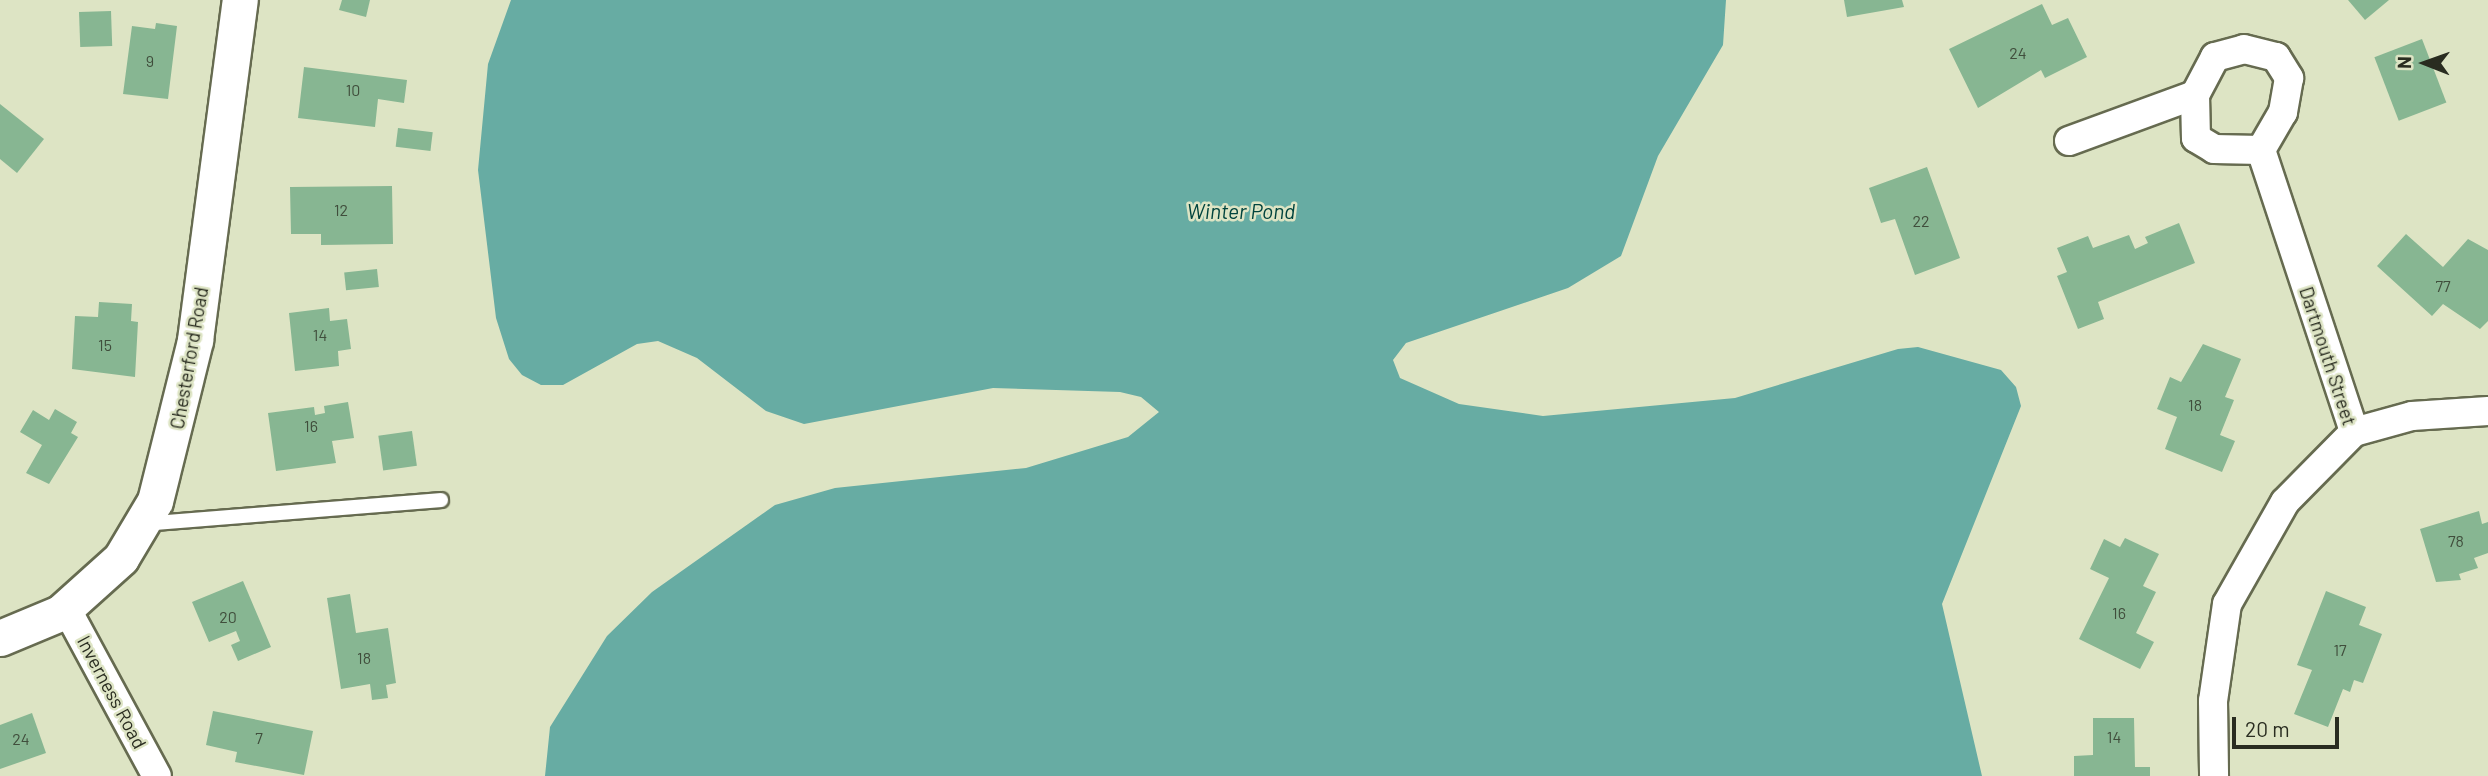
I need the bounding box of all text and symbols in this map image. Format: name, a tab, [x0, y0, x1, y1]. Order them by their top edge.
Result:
north arrow	[2390, 28, 2460, 98]
house number: 24	[2009, 43, 2027, 63]
house number: 9	[146, 51, 154, 71]
text: N	[2392, 56, 2415, 69]
house number: 10	[346, 80, 360, 100]
water label: Winter Pond	[1187, 198, 1295, 224]
house number: 12	[334, 200, 348, 220]
house number: 22	[1912, 211, 1930, 231]
house number: 77	[2435, 276, 2451, 296]
street label: Dartmouth Street	[2295, 284, 2361, 428]
street label: Chesterford Road	[165, 285, 213, 431]
house number: 14	[313, 325, 327, 345]
house number: 15	[98, 335, 112, 355]
house number: 18	[2188, 395, 2202, 415]
house number: 16	[304, 416, 318, 436]
house number: 78	[2448, 531, 2464, 551]
house number: 16	[2112, 603, 2126, 623]
house number: 20	[219, 607, 237, 627]
street label: Inverness Road	[73, 632, 151, 752]
house number: 17	[2333, 640, 2347, 660]
house number: 18	[357, 648, 371, 668]
scale bar	[2236, 702, 2343, 746]
text: 20 m	[2245, 716, 2290, 741]
house number: 14	[2107, 727, 2121, 747]
house number: 7	[255, 728, 263, 748]
house number: 24	[12, 729, 30, 749]

